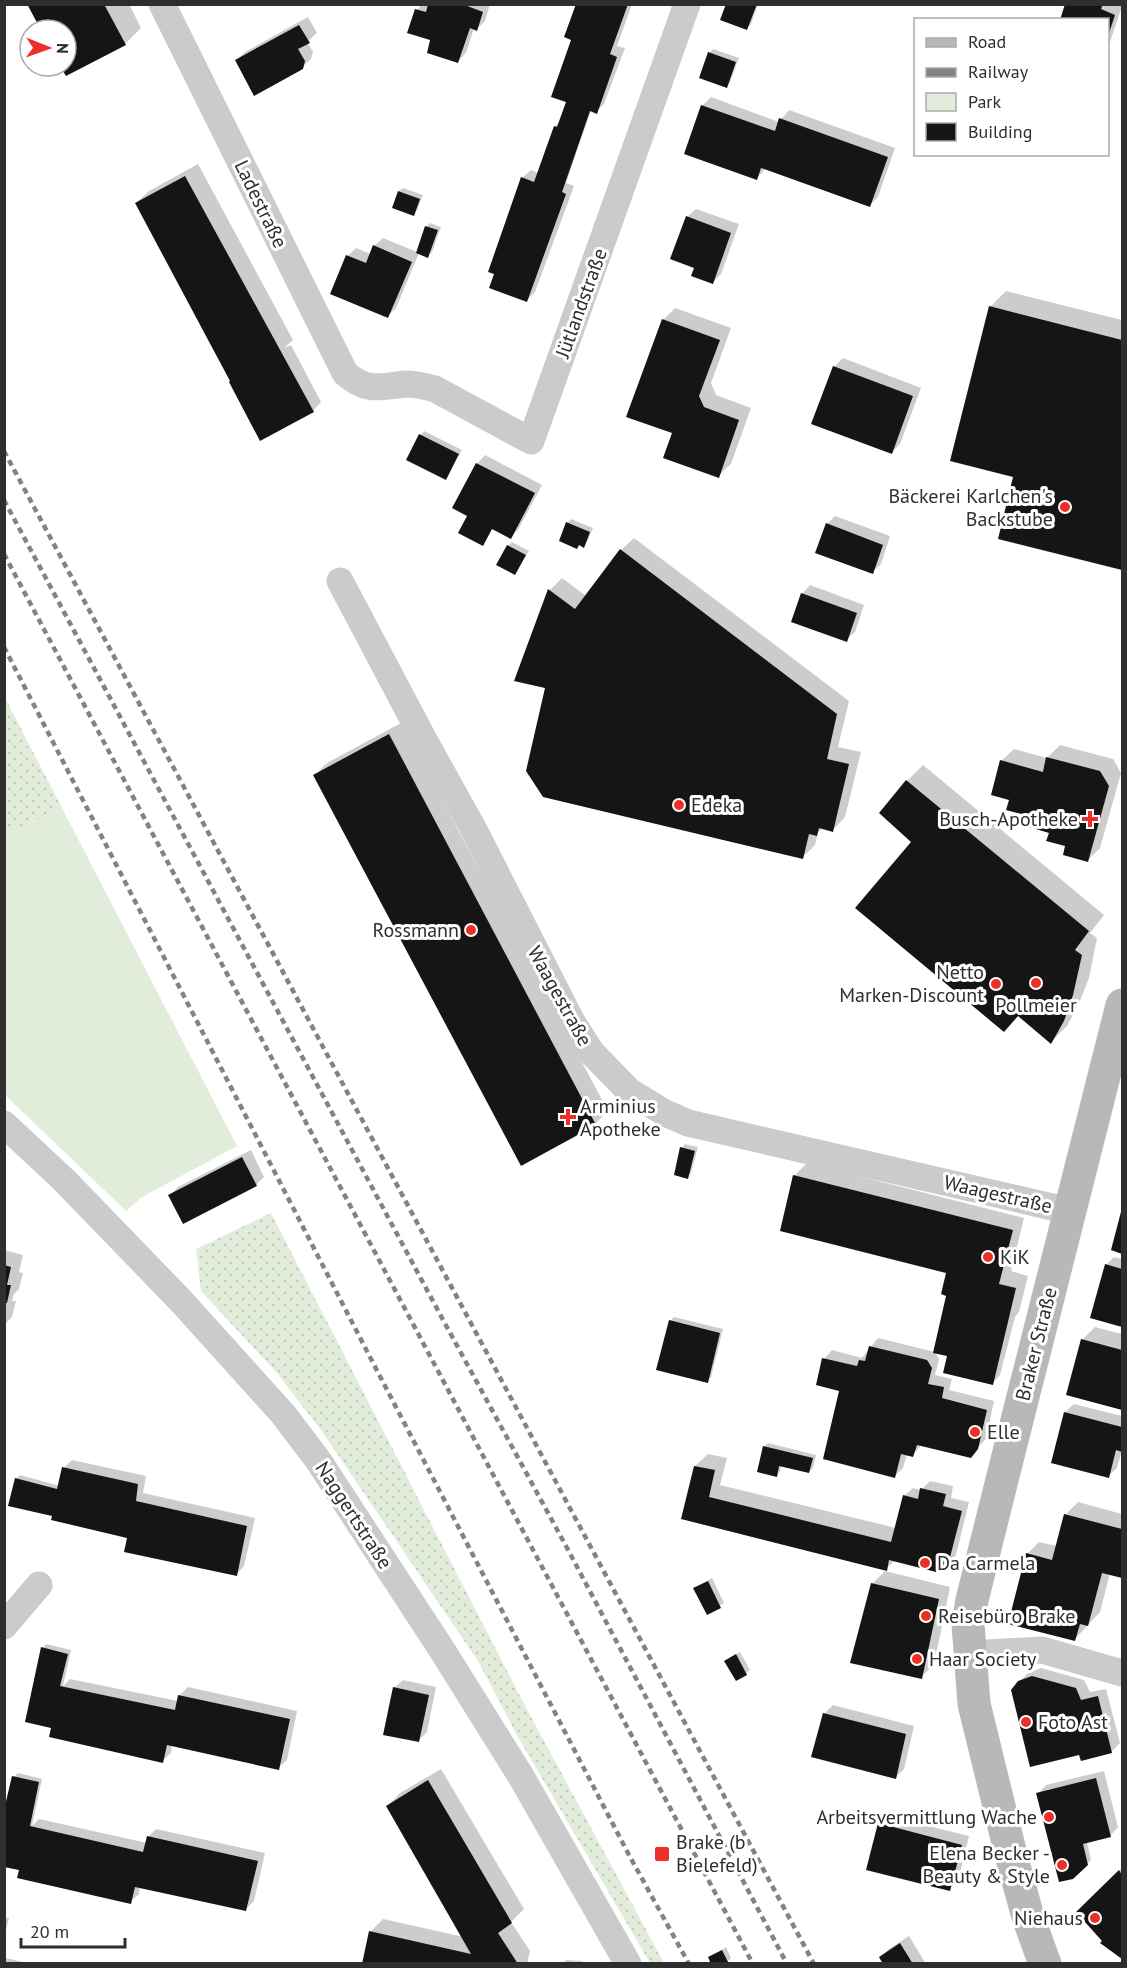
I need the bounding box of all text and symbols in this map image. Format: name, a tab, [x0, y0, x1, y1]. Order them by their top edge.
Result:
north arrow	[18, 18, 78, 78]
legend	[914, 18, 1109, 156]
text: Road	[968, 30, 1006, 53]
text: N	[53, 43, 73, 54]
text: Railway	[968, 60, 1029, 83]
text: Park	[968, 90, 1001, 113]
text: Building	[968, 120, 1032, 143]
street label: Ladestraße	[229, 156, 293, 252]
street label: Jütlandstraße	[549, 245, 613, 362]
place label: Bäckerei Karlchen's Backstube	[888, 483, 1053, 532]
marker: Bäckerei Karlchen's Backstube	[1058, 500, 1072, 514]
place label: Edeka	[691, 792, 742, 818]
marker: Edeka	[672, 798, 686, 812]
place label: Busch-Apotheke	[939, 806, 1078, 832]
marker: Busch-Apotheke	[1083, 812, 1097, 826]
place label: Rossmann	[372, 917, 459, 943]
marker: Rossmann	[464, 923, 478, 937]
street label: Waagestraße	[522, 941, 598, 1051]
place label: Netto Marken-Discount	[839, 959, 984, 1008]
marker: Pollmeier	[1029, 976, 1043, 990]
marker: Netto Marken-Discount	[989, 977, 1003, 991]
place label: Pollmeier	[995, 992, 1077, 1018]
place label: Arminius Apotheke	[580, 1093, 661, 1142]
marker: Arminius Apotheke	[561, 1110, 575, 1124]
street label: Waagestraße	[941, 1169, 1055, 1219]
place label: KiK	[1000, 1244, 1030, 1270]
marker: KiK	[981, 1250, 995, 1264]
street label: Braker Straße	[1009, 1284, 1063, 1404]
place label: Elle	[987, 1419, 1020, 1445]
marker: Elle	[968, 1425, 982, 1439]
street label: Naggertstraße	[310, 1456, 398, 1574]
place label: Da Carmela	[937, 1550, 1035, 1576]
marker: Da Carmela	[918, 1556, 932, 1570]
place label: Reisebüro Brake	[938, 1603, 1075, 1629]
marker: Reisebüro Brake	[919, 1609, 933, 1623]
place label: Haar Society	[929, 1646, 1037, 1672]
marker: Haar Society	[910, 1652, 924, 1666]
place label: Foto Ast	[1038, 1709, 1108, 1735]
marker: Foto Ast	[1019, 1715, 1033, 1729]
place label: Arbeitsvermittlung Wache	[816, 1804, 1037, 1830]
marker: Arbeitsvermittlung Wache	[1042, 1810, 1056, 1824]
place label: Brake (b Bielefeld)	[676, 1829, 758, 1878]
place label: Elena Becker - Beauty & Style	[922, 1840, 1050, 1889]
marker: Brake (b Bielefeld)	[653, 1845, 671, 1863]
marker: Elena Becker - Beauty & Style	[1055, 1858, 1069, 1872]
place label: Niehaus	[1014, 1905, 1083, 1931]
scale bar	[21, 1911, 124, 1949]
marker: Niehaus	[1088, 1911, 1102, 1925]
text: 20 m	[30, 1920, 69, 1943]

